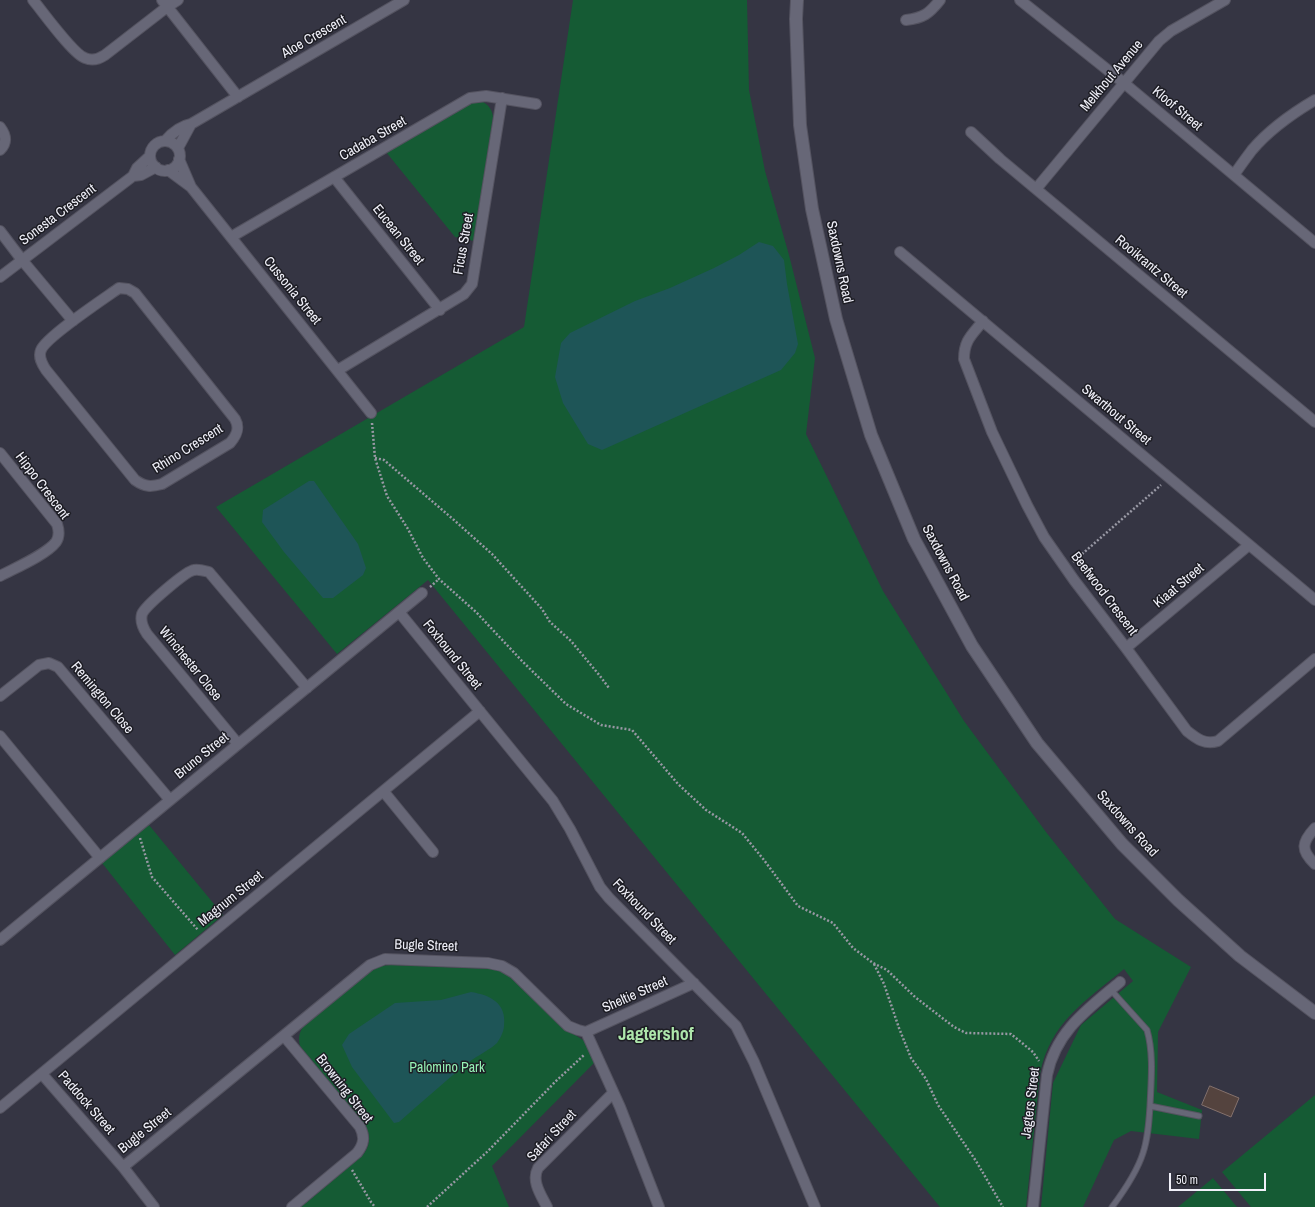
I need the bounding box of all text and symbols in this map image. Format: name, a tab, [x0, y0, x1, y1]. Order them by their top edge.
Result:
street label: Aloe Crescent	[279, 12, 349, 62]
street label: Melkhout Avenue	[1077, 37, 1147, 115]
street label: Kloof Street	[1149, 83, 1205, 135]
street label: Cadaba Street	[337, 113, 409, 165]
street label: Sonesta Crescent	[17, 181, 99, 249]
street label: Eucean Street	[369, 201, 427, 269]
street label: Ficus Street	[450, 212, 478, 276]
street label: Saxdowns Road	[822, 219, 856, 305]
street label: Rooikrantz Street	[1111, 232, 1191, 302]
street label: Cussonia Street	[260, 254, 324, 328]
street label: Swarthout Street	[1078, 381, 1154, 449]
street label: Rhino Crescent	[150, 421, 226, 477]
street label: Hippo Crescent	[11, 449, 73, 523]
street label: Saxdowns Road	[918, 522, 972, 604]
street label: Beefwood Crescent	[1067, 549, 1141, 639]
street label: Kiaat Street	[1150, 560, 1208, 612]
street label: Foxhound Street	[419, 617, 485, 693]
street label: Winchester Close	[155, 624, 225, 704]
street label: Remington Close	[67, 659, 137, 737]
street label: Bruno Street	[172, 729, 232, 783]
street label: Saxdowns Road	[1093, 787, 1161, 861]
street label: Magnum Street	[195, 868, 267, 930]
street label: Foxhound Street	[609, 876, 679, 948]
street label: Bugle Street	[394, 937, 458, 955]
street label: Sheltie Street	[600, 973, 670, 1017]
district label: Jagtershof	[618, 1024, 694, 1046]
street label: Browning Street	[312, 1051, 376, 1127]
park label: Palomino Park	[409, 1060, 485, 1076]
street label: Jagters Street	[1018, 1067, 1044, 1139]
street label: Paddock Street	[54, 1068, 118, 1138]
street label: Bugle Street	[115, 1105, 175, 1157]
street label: Safari Street	[524, 1107, 580, 1165]
scale bar	[1171, 1165, 1268, 1191]
text: 50 m	[1176, 1172, 1198, 1188]

